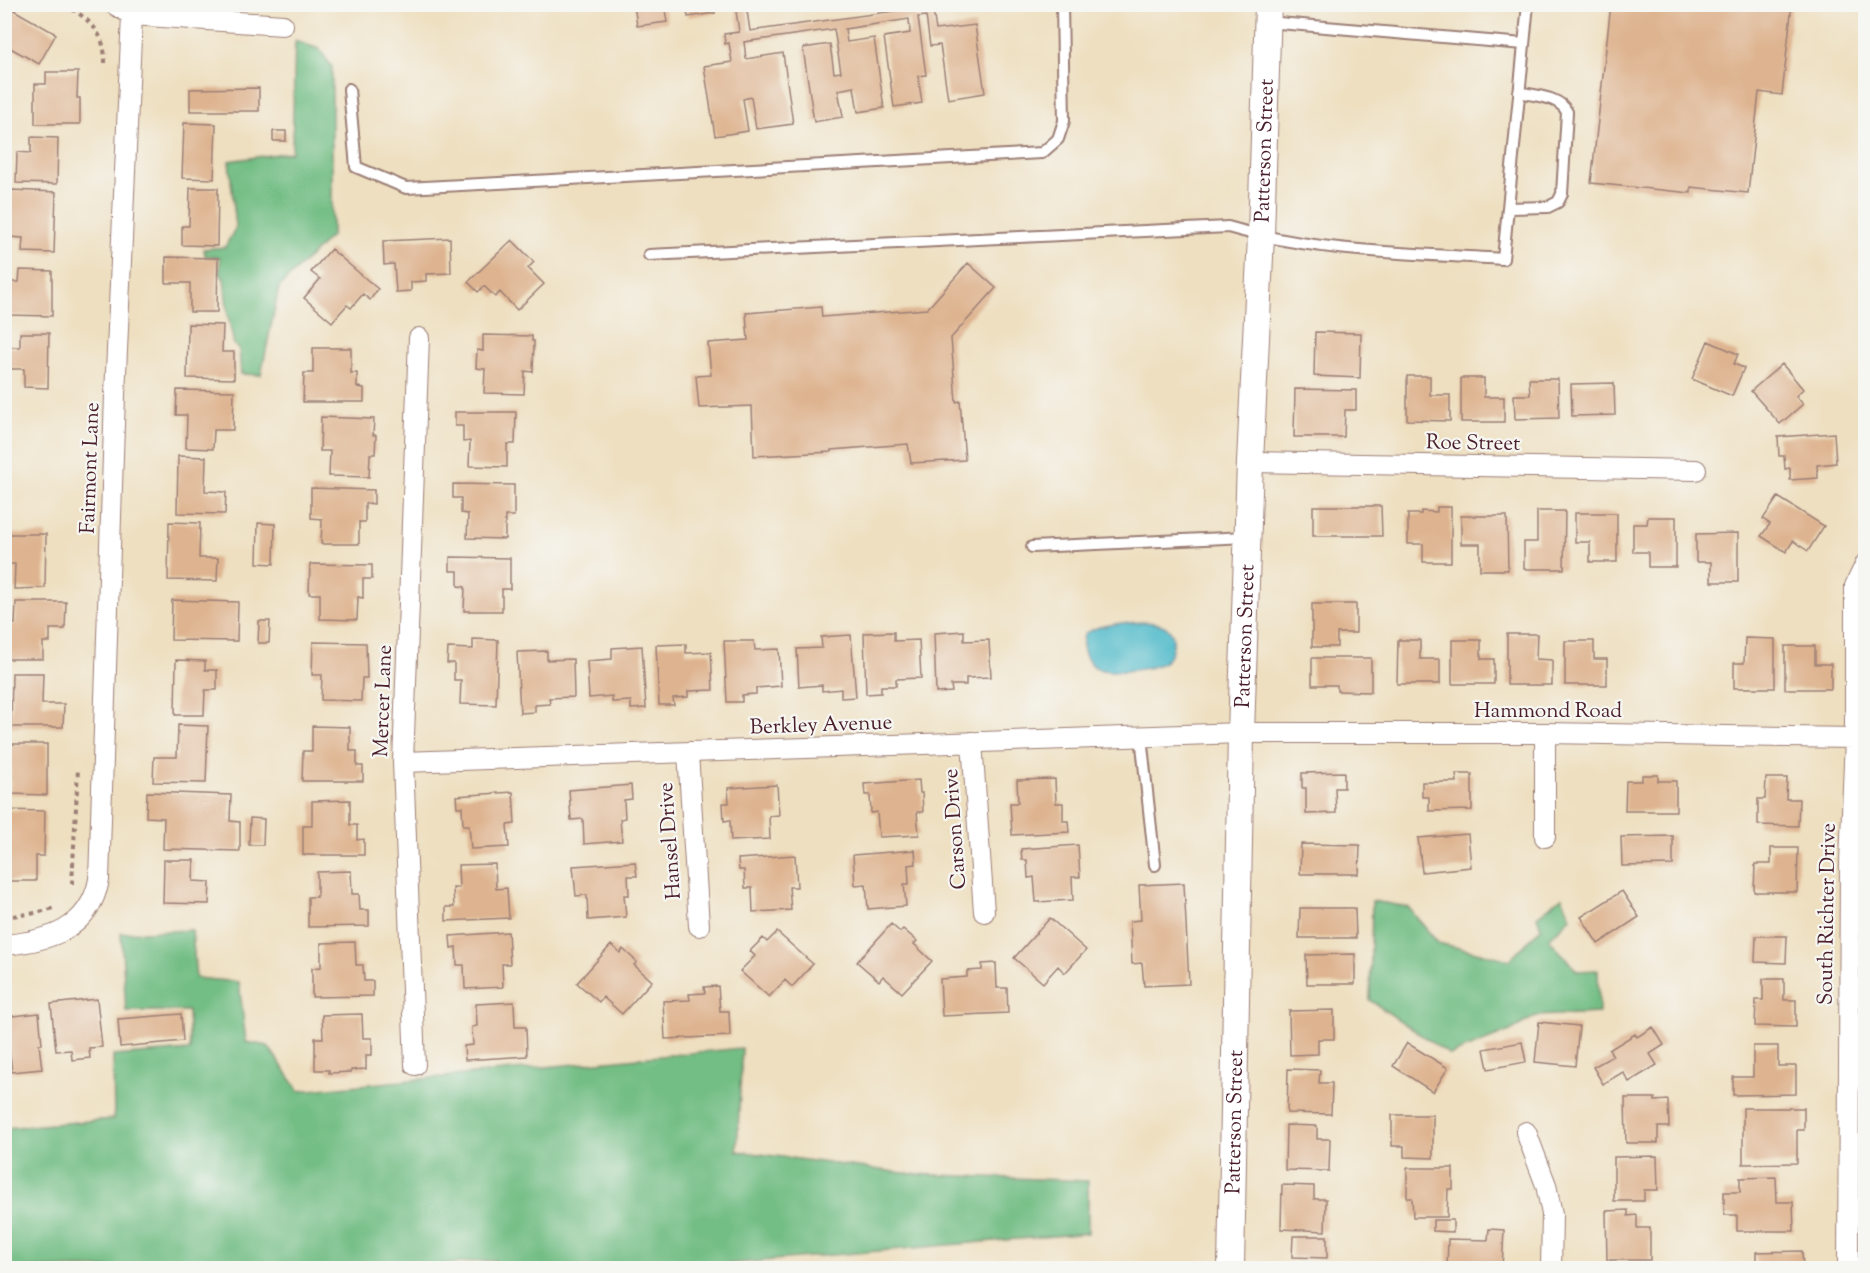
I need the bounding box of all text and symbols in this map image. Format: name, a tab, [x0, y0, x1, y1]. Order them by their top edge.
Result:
street label: Patterson Street	[1248, 78, 1283, 223]
street label: Fairmont Lane	[74, 402, 108, 534]
street label: Roe Street	[1425, 428, 1520, 460]
street label: Patterson Street	[1229, 564, 1264, 709]
street label: Mercer Lane	[367, 644, 401, 758]
street label: Hammond Road	[1474, 697, 1622, 727]
street label: Berkley Avenue	[749, 709, 893, 743]
street label: Carson Drive	[937, 767, 975, 890]
street label: Hansel Drive	[652, 781, 690, 901]
street label: South Richter Drive	[1811, 823, 1845, 1005]
street label: Patterson Street	[1219, 1050, 1252, 1194]

